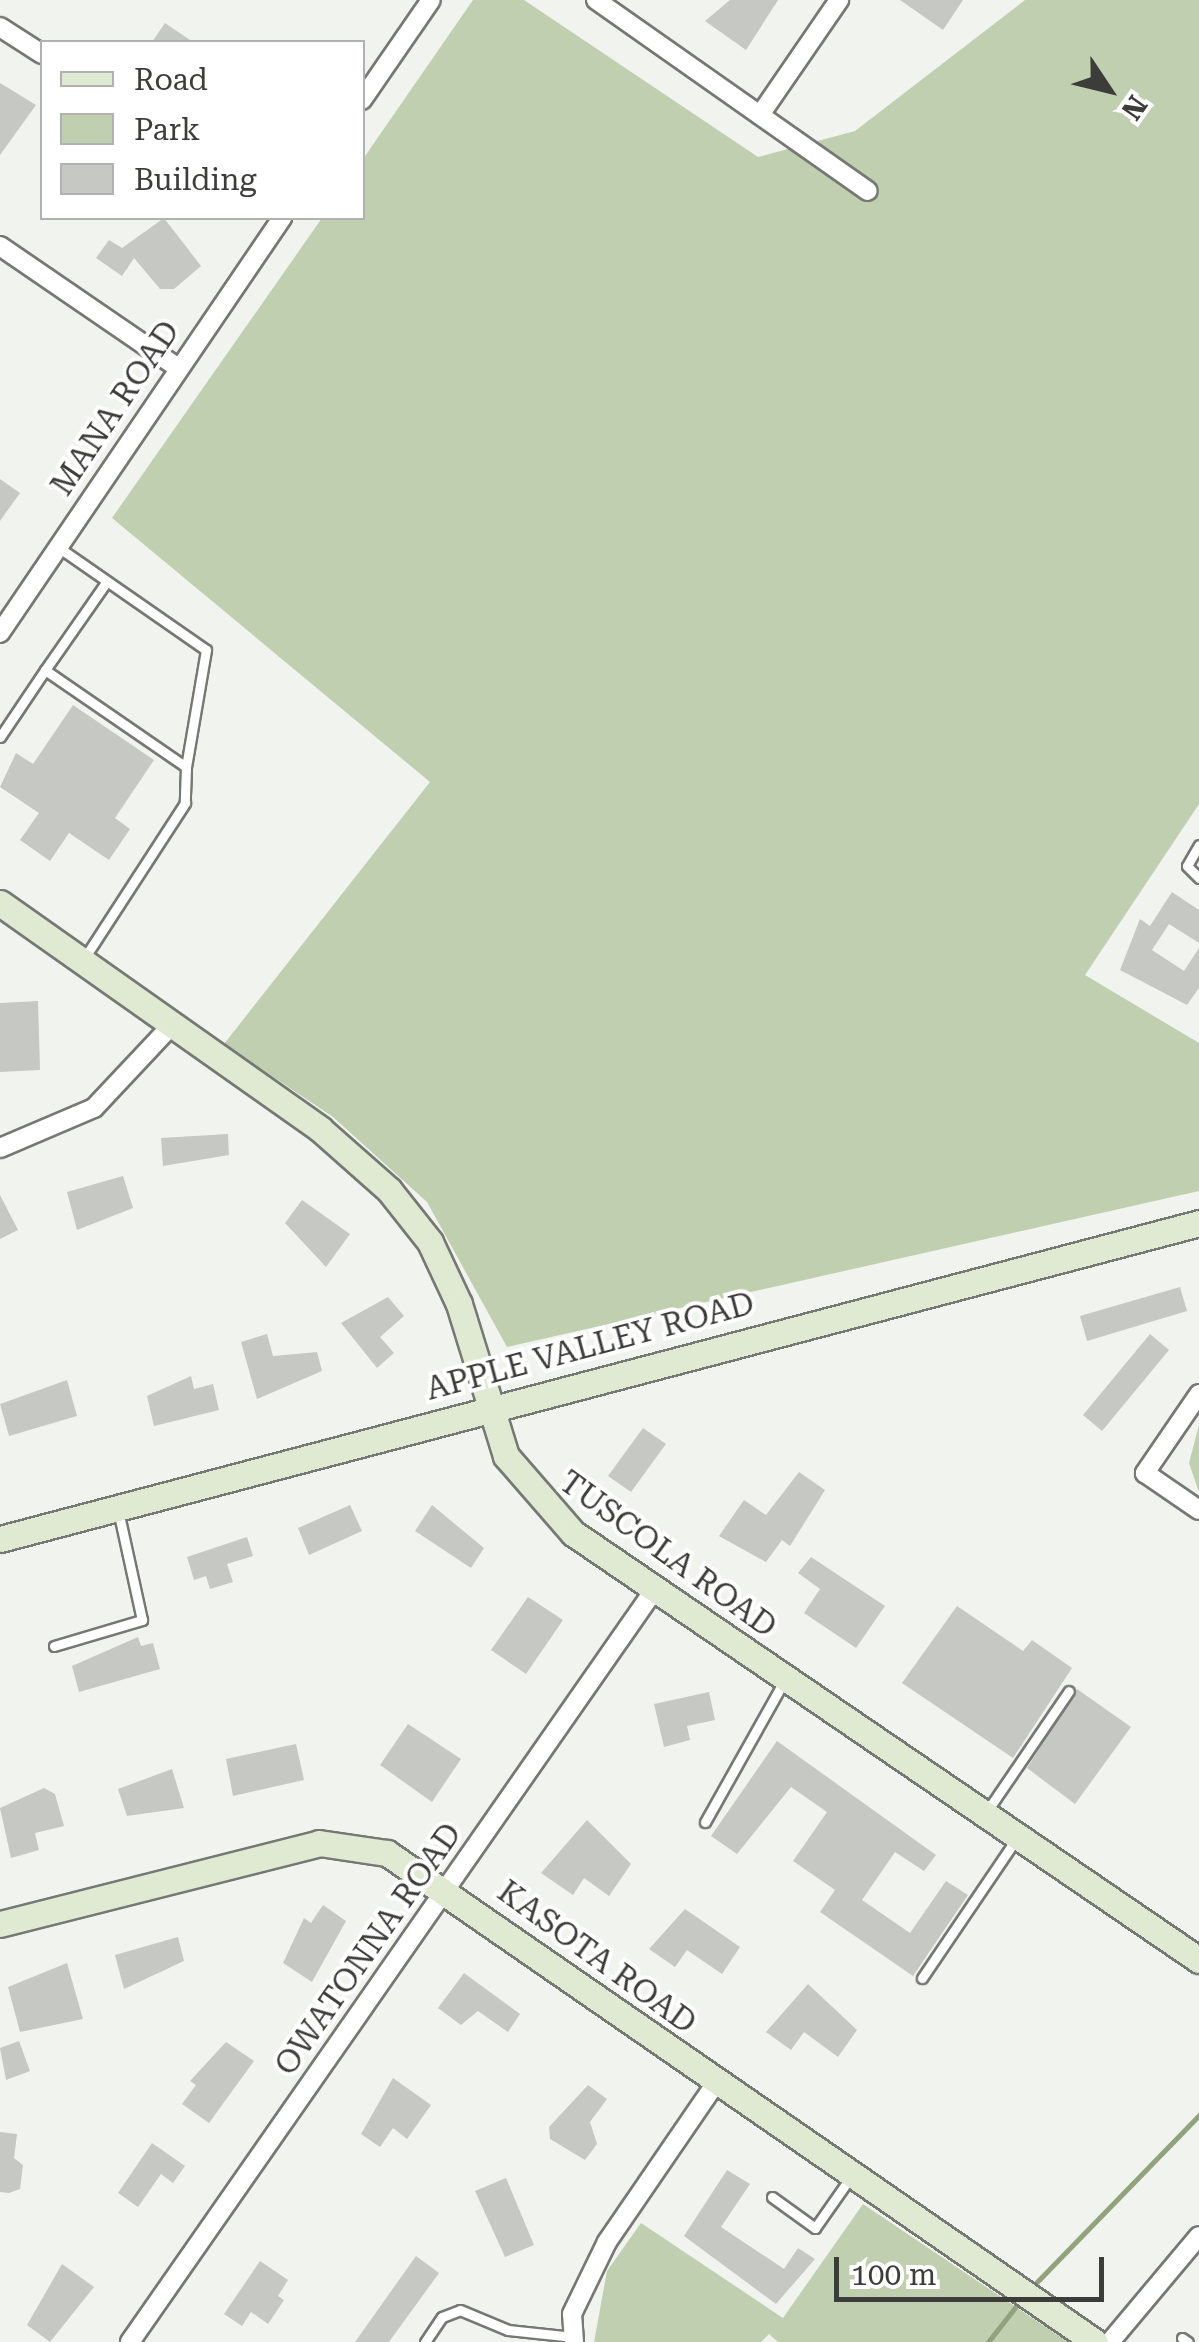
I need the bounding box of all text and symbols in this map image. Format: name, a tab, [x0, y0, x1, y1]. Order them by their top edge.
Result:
legend	[40, 40, 365, 220]
north arrow	[1059, 40, 1159, 140]
text: Road	[134, 62, 208, 97]
text: N	[1114, 89, 1154, 126]
text: Park	[134, 112, 200, 147]
text: Building	[134, 162, 257, 197]
street label: MANA ROAD	[42, 313, 188, 503]
street label: APPLE VALLEY ROAD	[422, 1284, 758, 1408]
street label: TUSCOLA ROAD	[552, 1462, 784, 1646]
street label: OWATONNA ROAD	[266, 1815, 470, 2083]
street label: KASOTA ROAD	[490, 1872, 704, 2042]
scale bar	[839, 2237, 1109, 2299]
text: 100 m	[851, 2257, 936, 2292]

